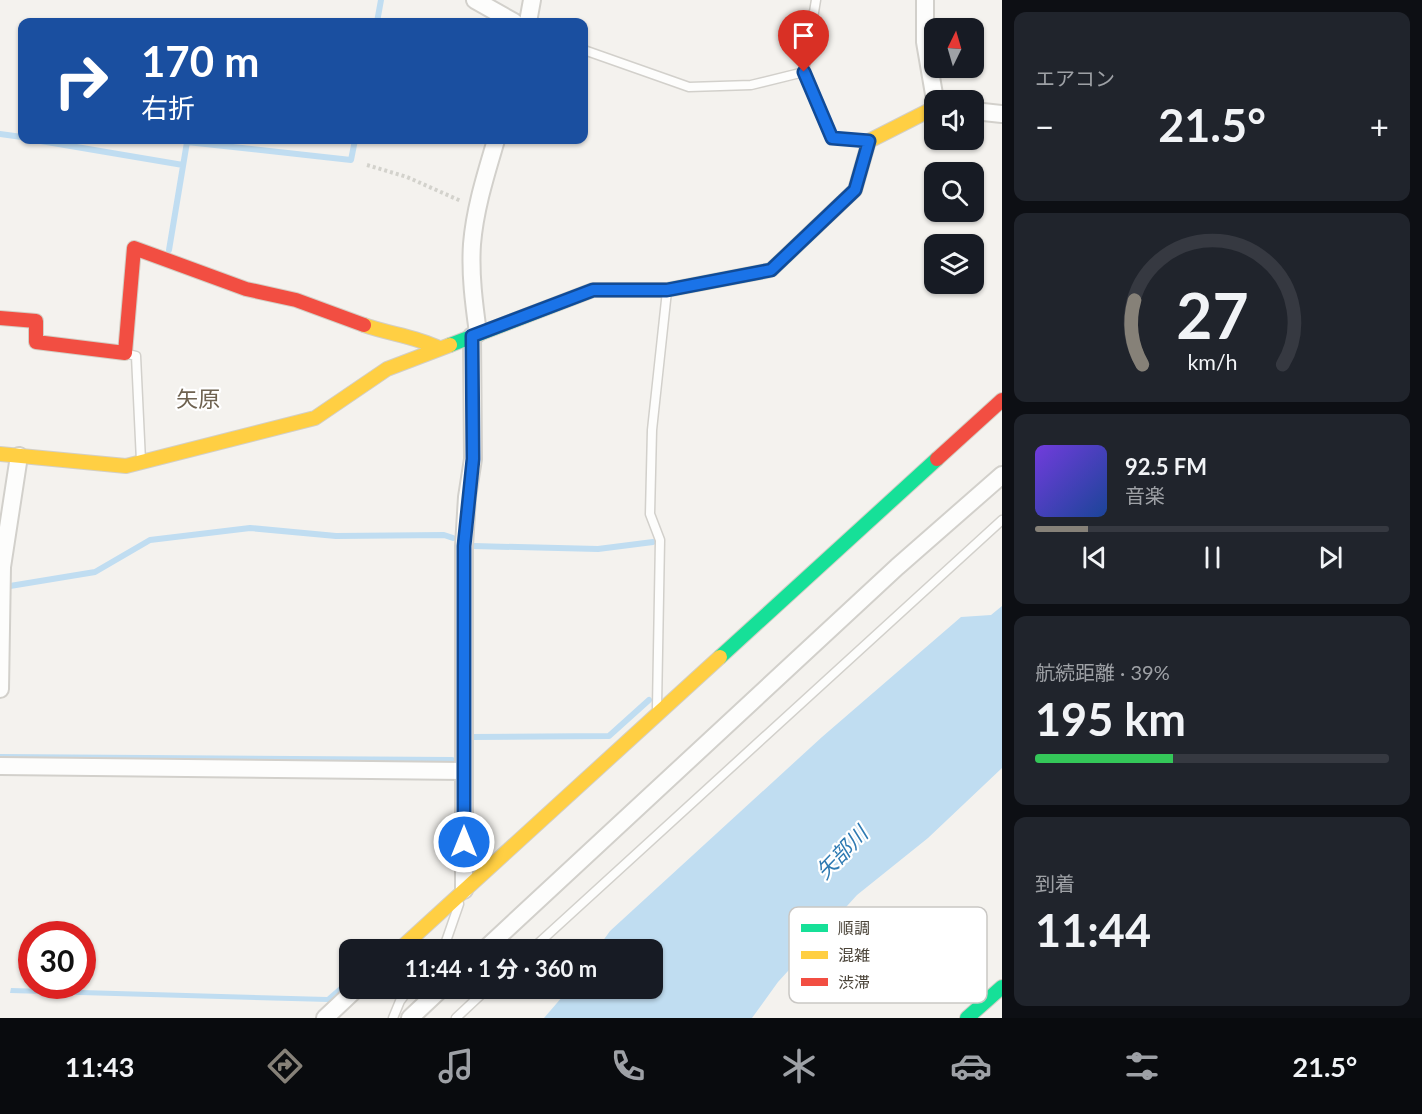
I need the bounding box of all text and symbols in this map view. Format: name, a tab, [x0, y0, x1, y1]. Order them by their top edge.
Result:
pin	[778, 10, 829, 72]
north arrow	[924, 18, 984, 78]
map controls	[924, 18, 984, 294]
icon: arrive	[787, 19, 820, 52]
text: 170 m	[141, 36, 259, 86]
icon: right	[42, 42, 120, 120]
text: エアコン	[1035, 66, 1115, 90]
button: sound	[924, 90, 984, 150]
text: 右折	[141, 91, 195, 124]
text: 21.5°	[1158, 98, 1266, 152]
text: −	[1035, 106, 1054, 146]
text: +	[1370, 106, 1389, 146]
button: search	[924, 162, 984, 222]
button: layers	[924, 234, 984, 294]
text: 27	[1176, 277, 1248, 352]
text: km/h	[1187, 349, 1237, 375]
district label: 矢原	[176, 385, 220, 412]
text: 92.5 FM	[1125, 453, 1207, 480]
text: 音楽	[1125, 483, 1165, 507]
icon: previous	[1078, 541, 1111, 574]
icon: pause	[1196, 541, 1229, 574]
icon: next	[1314, 541, 1347, 574]
text: 航続距離 · 39%	[1035, 660, 1170, 684]
text: 195 km	[1035, 692, 1186, 746]
position arrow	[432, 810, 496, 874]
water label: 矢部川	[810, 819, 873, 883]
text: 到着	[1035, 871, 1075, 895]
text: 11:44	[1035, 903, 1151, 957]
legend	[789, 907, 987, 1003]
text: 順調	[838, 918, 870, 937]
speed limit sign: 30	[18, 921, 96, 999]
text: 混雑	[838, 945, 870, 964]
text: 11:44 · 1 分 · 360 m	[405, 955, 597, 982]
text: 渋滞	[838, 972, 870, 991]
icon: directions	[264, 1045, 306, 1087]
icon: music	[435, 1045, 477, 1087]
icon: phone	[607, 1045, 649, 1087]
icon: climate	[778, 1045, 820, 1087]
icon: car	[950, 1045, 992, 1087]
icon: filters	[1121, 1045, 1163, 1087]
text: 11:43	[65, 1050, 134, 1083]
text: 21.5°	[1293, 1050, 1357, 1083]

